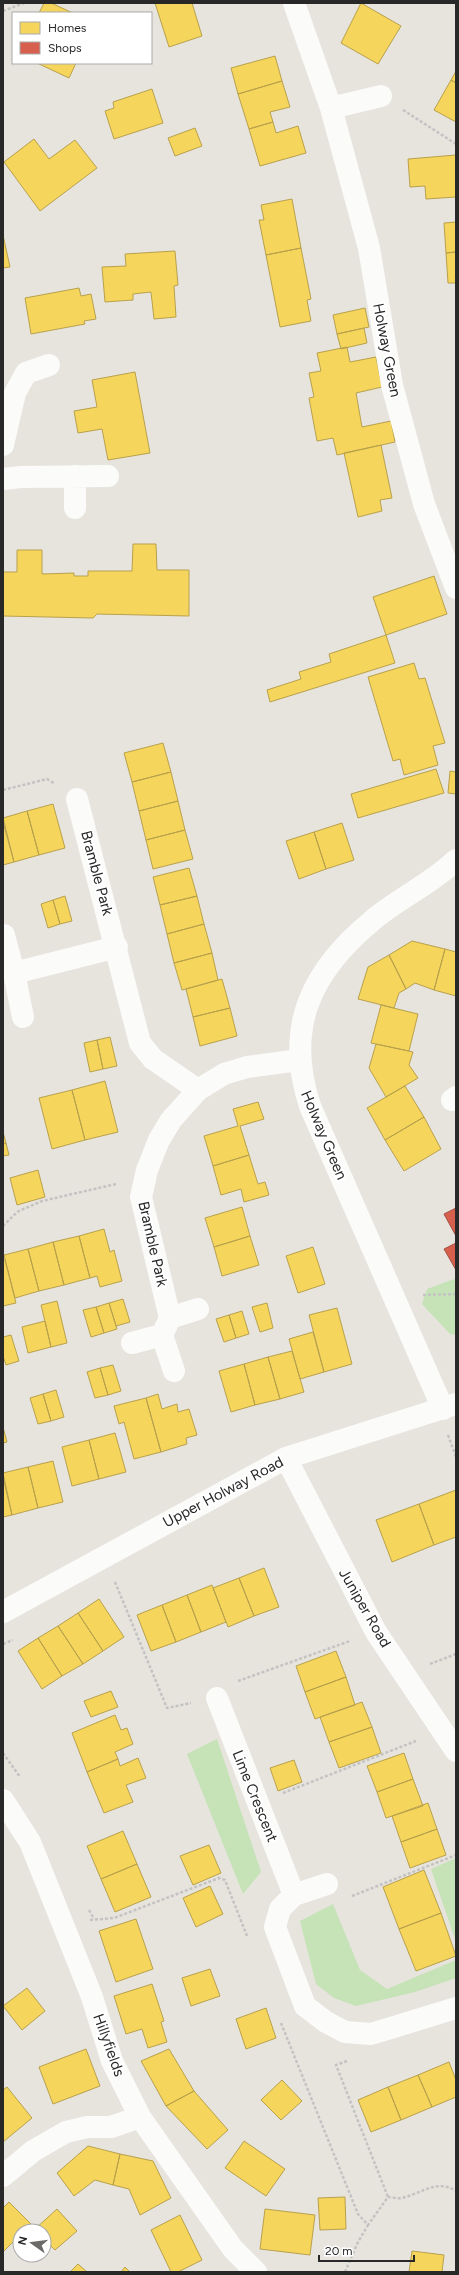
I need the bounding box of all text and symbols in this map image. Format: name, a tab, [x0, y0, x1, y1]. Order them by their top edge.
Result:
legend	[12, 12, 152, 64]
text: Homes	[48, 21, 87, 35]
text: Shops	[48, 41, 82, 55]
street label: Holway Green	[369, 302, 405, 398]
street label: Bramble Park	[77, 829, 117, 918]
street label: Holway Green	[297, 1088, 351, 1182]
street label: Bramble Park	[134, 1200, 172, 1289]
street label: Upper Holway Road	[160, 1453, 286, 1531]
street label: Juniper Road	[335, 1565, 395, 1651]
street label: Lime Crescent	[228, 1747, 282, 1845]
street label: Hillyfields	[89, 2011, 129, 2079]
north arrow	[12, 2223, 52, 2263]
text: N	[15, 2235, 30, 2246]
scale bar	[319, 2237, 414, 2263]
text: 20 m	[325, 2244, 353, 2258]

